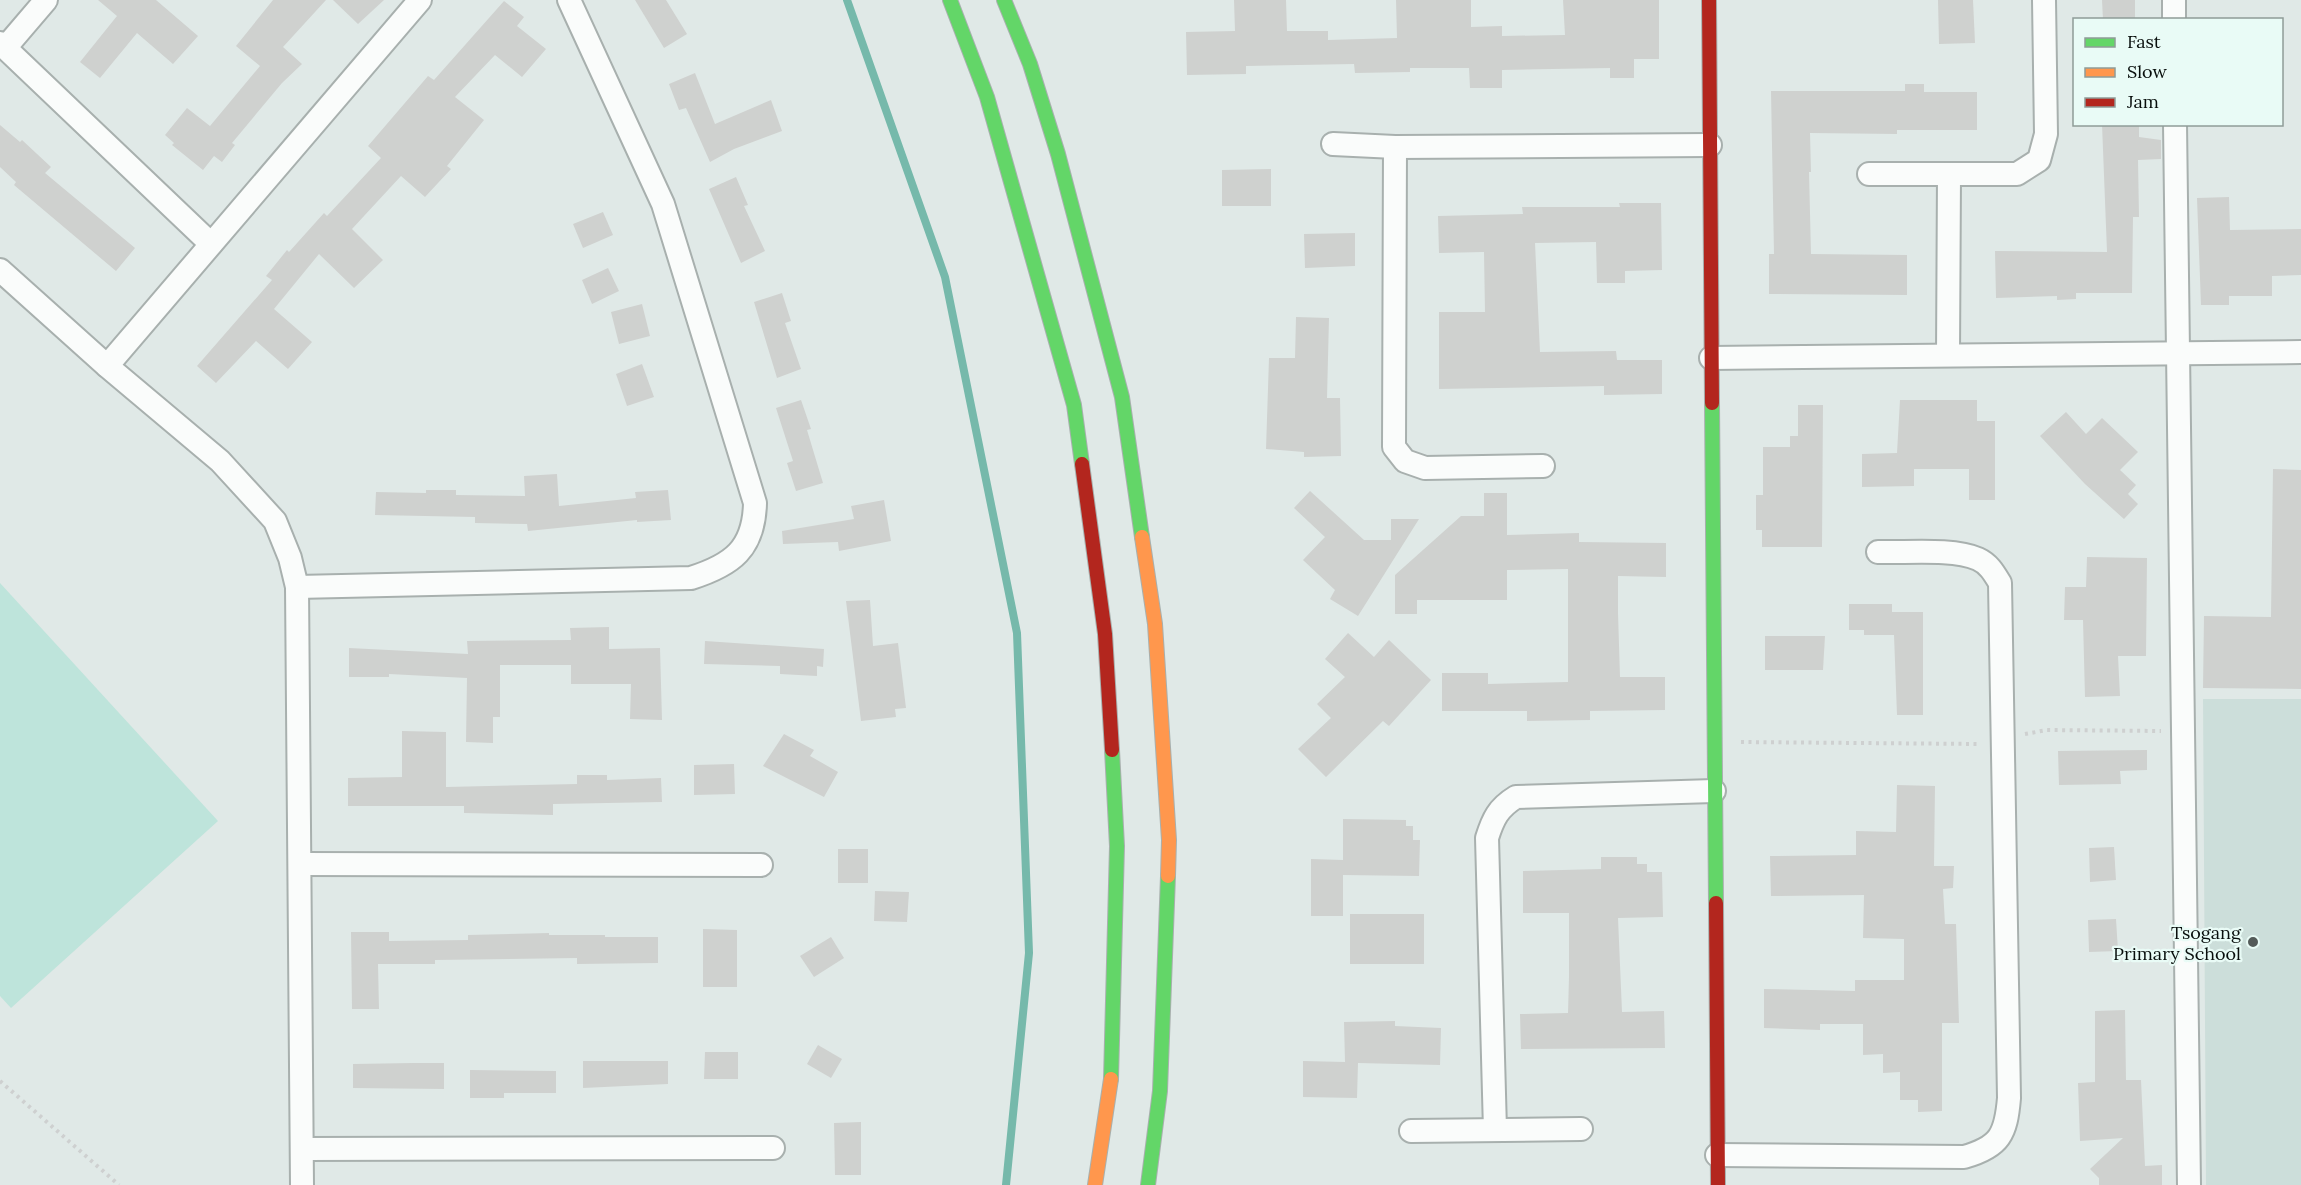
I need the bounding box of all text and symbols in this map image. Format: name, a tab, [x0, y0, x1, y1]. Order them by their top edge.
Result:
legend	[2073, 18, 2283, 126]
text: Fast	[2127, 30, 2161, 53]
text: Slow	[2127, 60, 2167, 83]
text: Jam	[2126, 90, 2159, 113]
place label: Tsogang Primary School	[2113, 921, 2242, 965]
marker: Tsogang Primary School	[2246, 935, 2260, 949]

